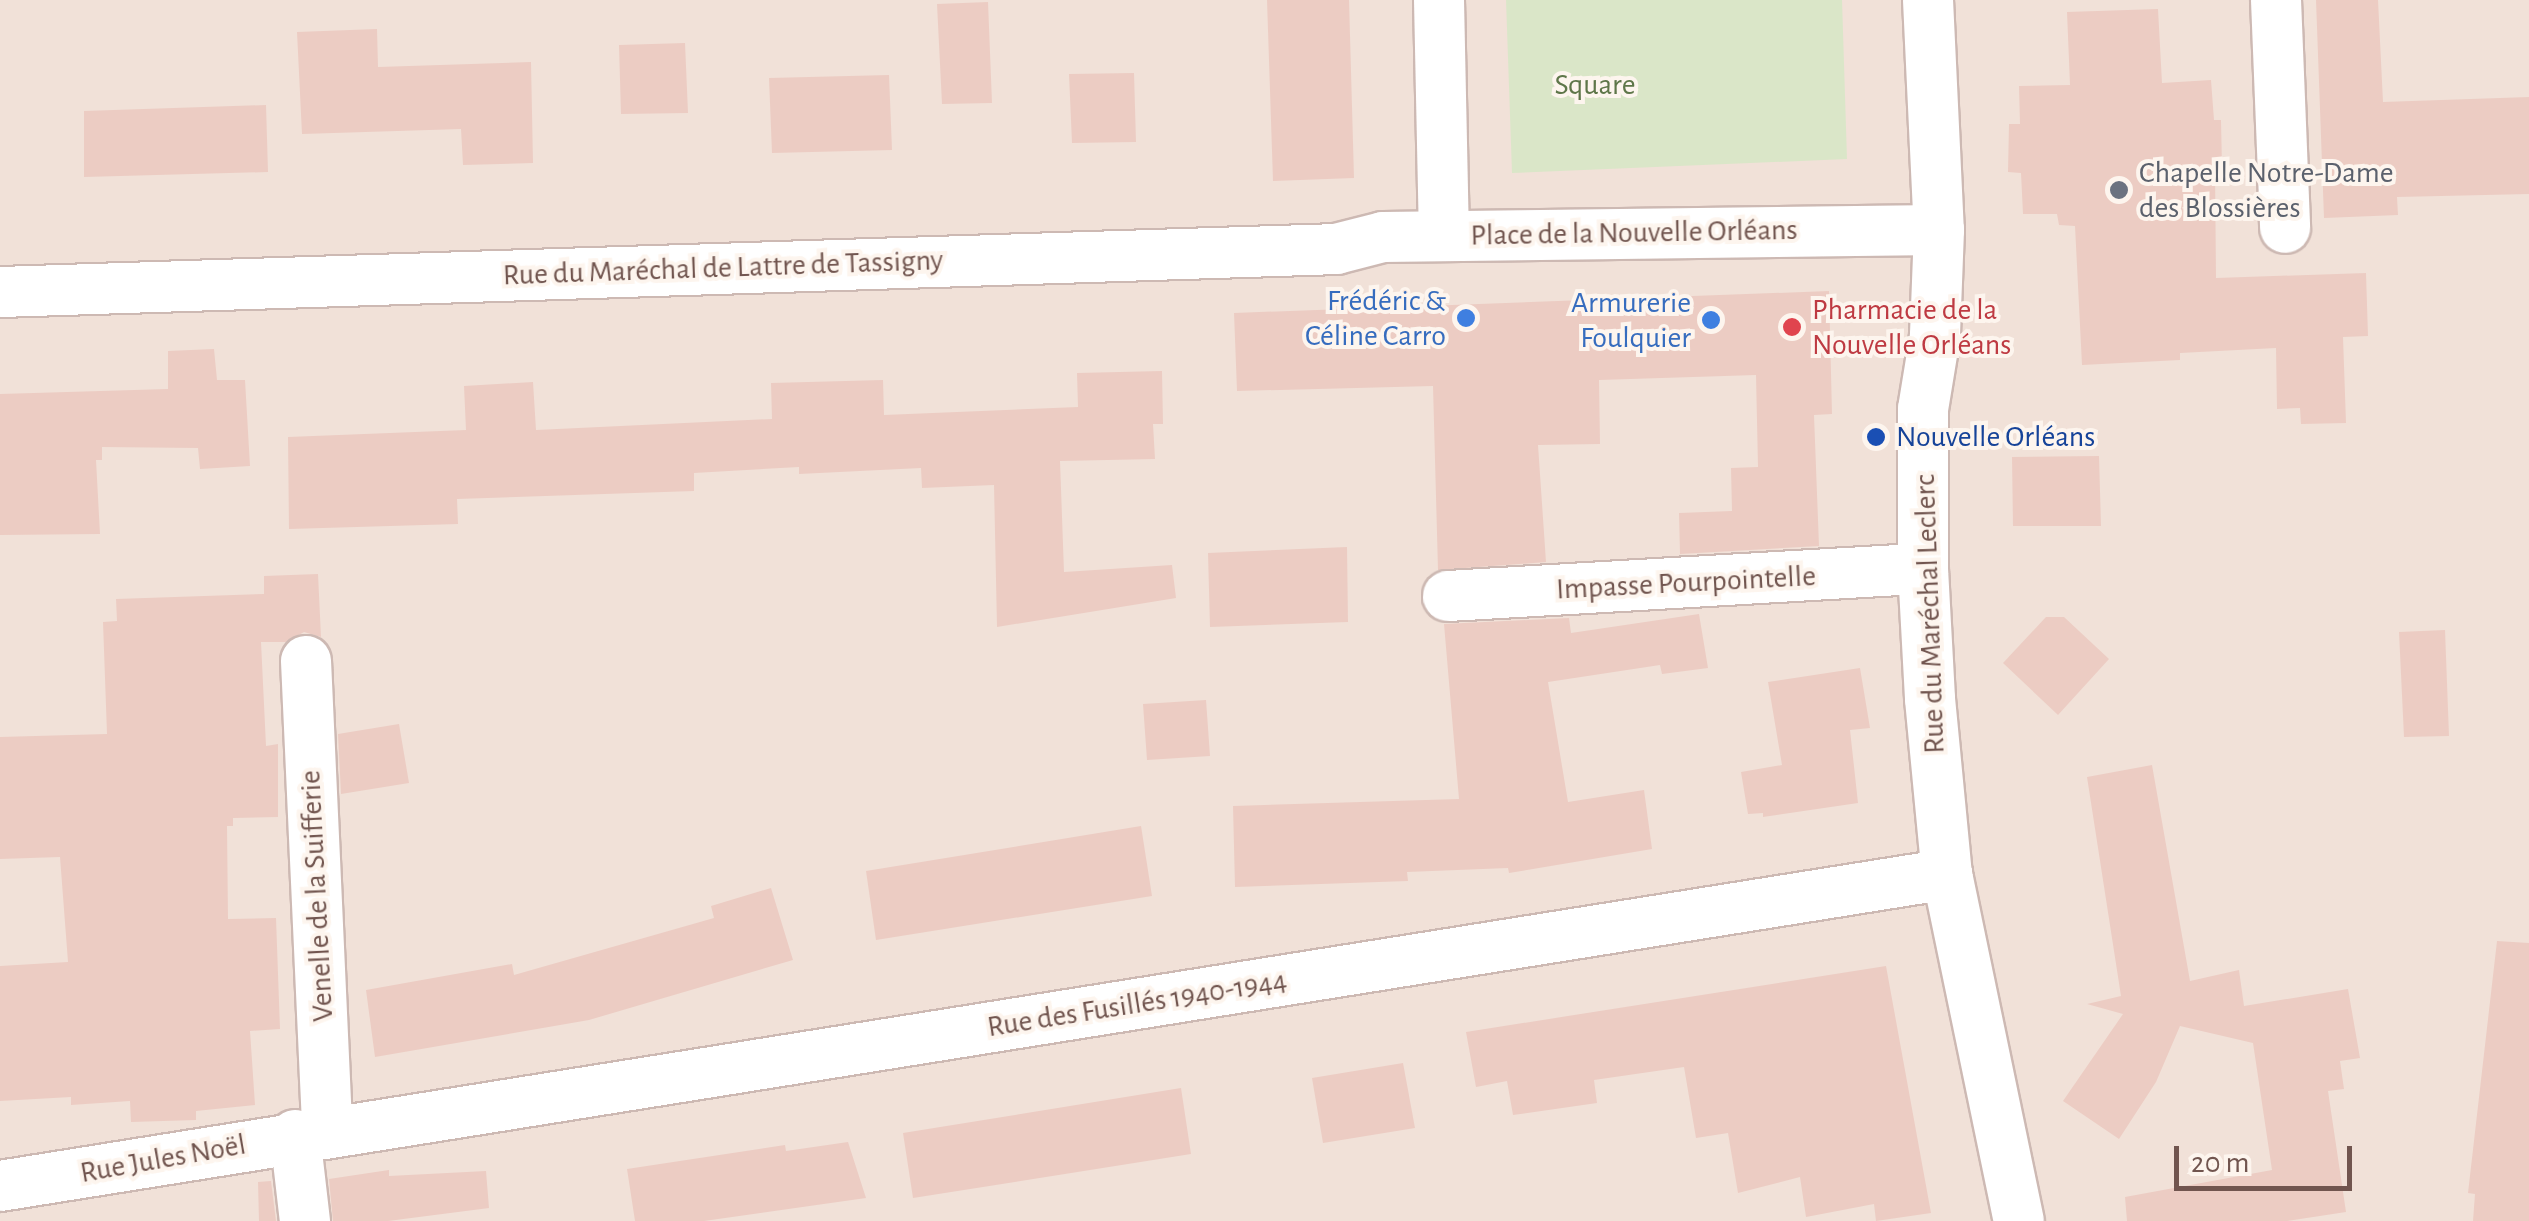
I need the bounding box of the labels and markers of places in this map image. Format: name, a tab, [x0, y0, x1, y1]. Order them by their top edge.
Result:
place label: Chapelle Notre-Dame des Blossières	[2139, 155, 2394, 226]
marker: Chapelle Notre-Dame des Blossières	[2108, 179, 2130, 201]
place label: Frédéric & Céline Carro	[1305, 283, 1446, 354]
place label: Armurerie Foulquier	[1571, 285, 1691, 356]
place label: Pharmacie de la Nouvelle Orléans	[1812, 292, 2011, 362]
marker: Frédéric & Céline Carro	[1455, 307, 1477, 329]
marker: Armurerie Foulquier	[1700, 309, 1722, 331]
marker: Pharmacie de la Nouvelle Orléans	[1781, 316, 1803, 338]
place label: Nouvelle Orléans	[1896, 419, 2095, 455]
marker: Nouvelle Orléans	[1865, 426, 1887, 448]

